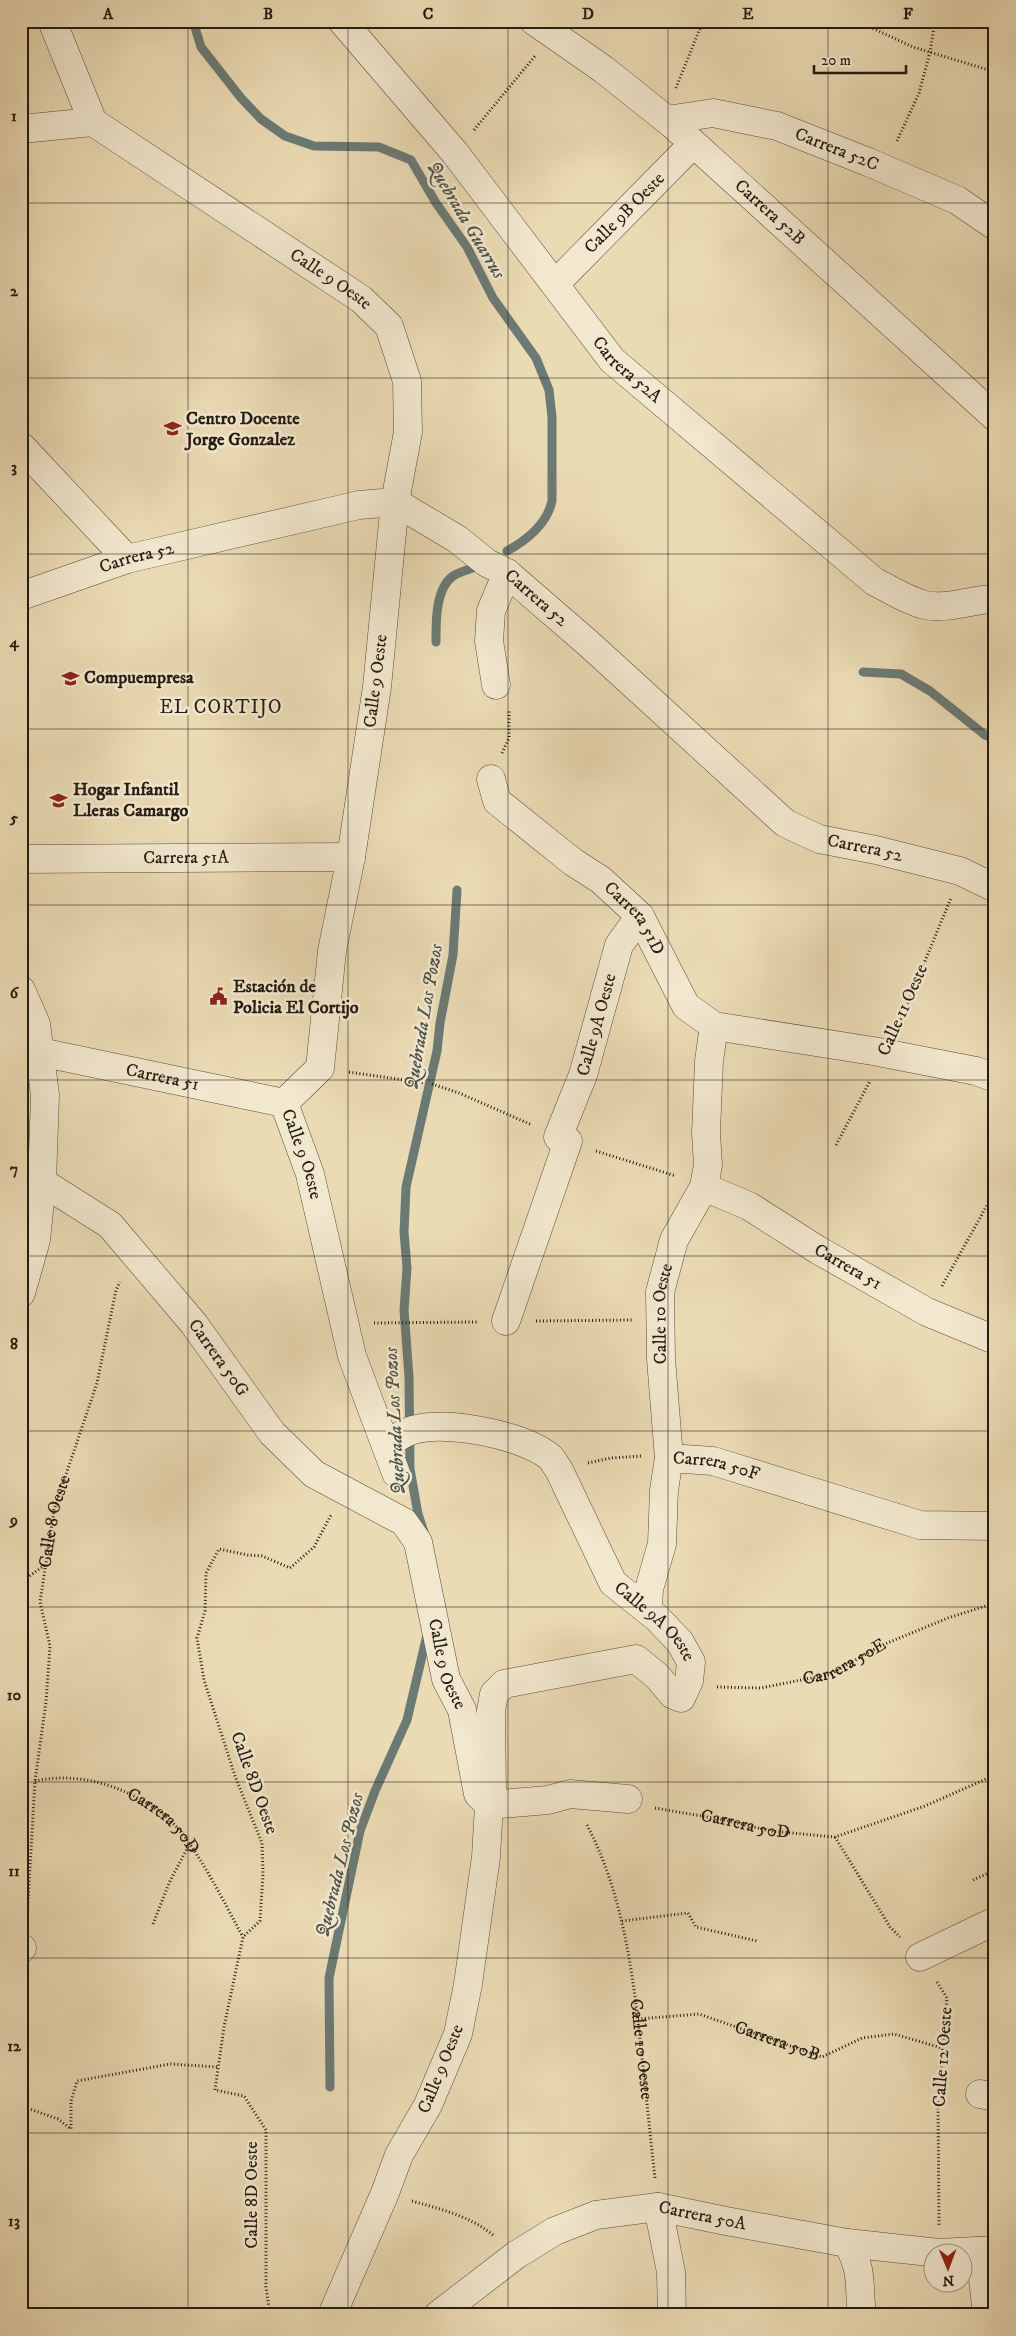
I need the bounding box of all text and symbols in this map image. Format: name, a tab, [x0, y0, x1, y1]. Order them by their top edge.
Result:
text: A	[102, 4, 114, 24]
text: B	[263, 4, 273, 24]
text: C	[423, 4, 433, 24]
text: D	[582, 4, 594, 24]
text: E	[742, 4, 754, 24]
text: F	[903, 4, 913, 24]
scale bar	[814, 42, 906, 74]
text: 20 m	[821, 51, 851, 70]
text: 1	[11, 106, 17, 126]
street label: Carrera 52C	[791, 123, 882, 176]
water label: Quebrada Guarrus	[422, 157, 511, 284]
street label: Calle 9B Oeste	[580, 168, 670, 258]
street label: Carrera 52B	[730, 175, 809, 250]
street label: Calle 9 Oeste	[286, 244, 376, 314]
text: 2	[10, 281, 19, 301]
street label: Carrera 52A	[587, 332, 666, 408]
place label: Centro Docente Jorge Gonzalez	[184, 408, 300, 451]
school or university icon: Centro Docente Jorge Gonzalez	[162, 419, 182, 439]
text: 3	[11, 457, 17, 477]
street label: Carrera 52	[96, 537, 176, 579]
street label: Carrera 52	[500, 565, 572, 632]
text: 4	[8, 632, 19, 652]
street label: Calle 9 Oeste	[359, 633, 393, 729]
place label: Compuempresa	[84, 667, 194, 689]
school or university icon: Compuempresa	[60, 668, 80, 688]
district label: EL CORTIJO	[160, 696, 282, 719]
place label: Hogar Infantil Lleras Camargo	[73, 779, 188, 822]
school or university icon: Hogar Infantil Lleras Camargo	[49, 790, 69, 810]
text: 5	[9, 808, 18, 828]
street label: Carrera 52	[825, 830, 905, 867]
street label: Carrera 51A	[143, 847, 229, 869]
street label: Carrera 51D	[599, 877, 669, 959]
water label: Quebrada Los Pozos	[400, 941, 448, 1092]
street label: Calle 11 Oeste	[873, 961, 933, 1059]
street label: Calle 9A Oeste	[572, 971, 622, 1079]
place label: Estación de Policia El Cortijo	[233, 976, 359, 1019]
text: 6	[10, 983, 20, 1003]
public building icon: Estación de Policia El Cortijo	[209, 987, 229, 1007]
street label: Carrera 51	[124, 1059, 201, 1096]
street label: Calle 9 Oeste	[276, 1106, 326, 1201]
text: 7	[10, 1159, 18, 1179]
street label: Carrera 51	[810, 1239, 886, 1295]
street label: Calle 10 Oeste	[649, 1261, 678, 1364]
street label: Carrera 50G	[183, 1315, 254, 1401]
text: 8	[10, 1334, 18, 1354]
water label: Quebrada Los Pozos	[380, 1346, 410, 1495]
street label: Carrera 50F	[672, 1447, 762, 1486]
street label: Calle 8 Oeste	[34, 1473, 76, 1569]
text: 9	[9, 1510, 18, 1530]
street label: Calle 9A Oeste	[610, 1577, 699, 1665]
street label: Calle 9 Oeste	[423, 1617, 471, 1713]
street label: Carrera 50E	[801, 1634, 890, 1690]
text: 10	[7, 1685, 22, 1705]
street label: Calle 8D Oeste	[225, 1729, 283, 1837]
street label: Carrera 50D	[123, 1783, 204, 1858]
water label: Quebrada Los Pozos	[311, 1789, 369, 1939]
street label: Carrera 50D	[699, 1805, 791, 1844]
text: 11	[8, 1861, 20, 1881]
street label: Calle 10 Oeste	[624, 1998, 657, 2101]
street label: Calle 12 Oeste	[929, 2006, 957, 2108]
street label: Carrera 50B	[732, 2016, 823, 2066]
street label: Calle 9 Oeste	[413, 2021, 469, 2117]
text: 12	[7, 2036, 22, 2056]
street label: Calle 8D Oeste	[241, 2141, 263, 2249]
street label: Carrera 50A	[657, 2196, 748, 2236]
text: 13	[8, 2211, 20, 2231]
north arrow	[924, 2244, 974, 2294]
text: N	[942, 2271, 954, 2289]

